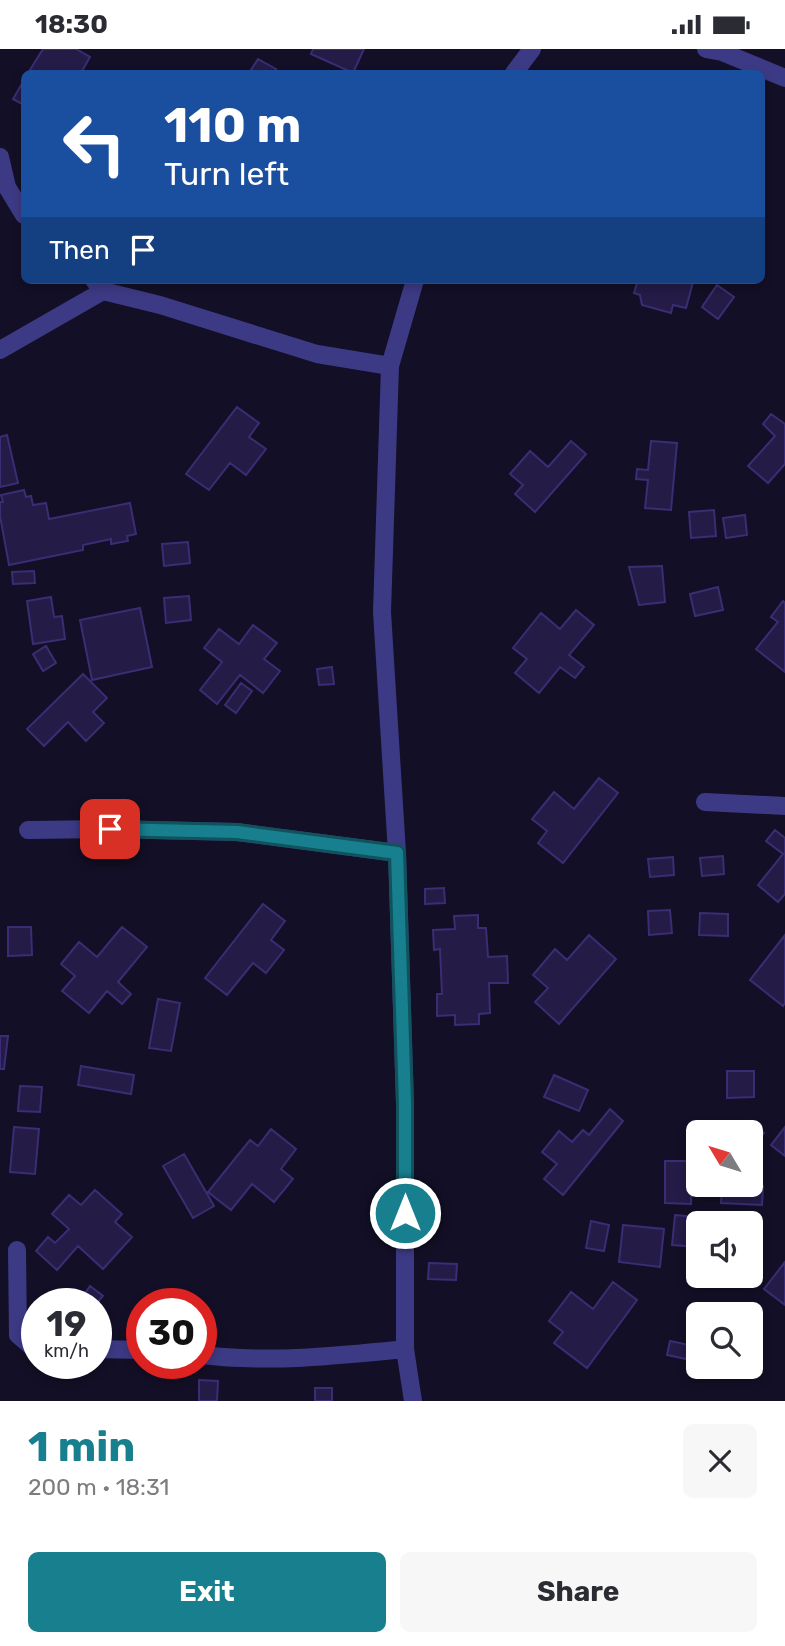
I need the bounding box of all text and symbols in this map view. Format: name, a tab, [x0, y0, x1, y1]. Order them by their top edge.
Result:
text: 18:30	[35, 9, 108, 40]
text: 110 m	[164, 96, 301, 154]
icon: left	[49, 98, 140, 189]
text: Turn left	[164, 155, 289, 193]
icon: arrive	[124, 231, 162, 269]
text: Then	[49, 235, 110, 266]
pin	[80, 799, 140, 859]
icon: arrive	[91, 810, 129, 848]
north arrow	[686, 1120, 763, 1197]
map controls	[686, 1120, 763, 1379]
position arrow	[368, 1176, 442, 1250]
button: sound	[686, 1211, 763, 1288]
speed limit sign: 30	[126, 1288, 217, 1379]
button: search	[686, 1302, 763, 1379]
text: 19	[47, 1303, 86, 1345]
text: km/h	[44, 1340, 89, 1362]
text: 1 min	[28, 1422, 135, 1472]
button: close	[683, 1424, 757, 1498]
text: 200 m · 18:31	[28, 1473, 169, 1501]
button: Exit	[28, 1552, 386, 1632]
button: Share	[400, 1552, 757, 1632]

